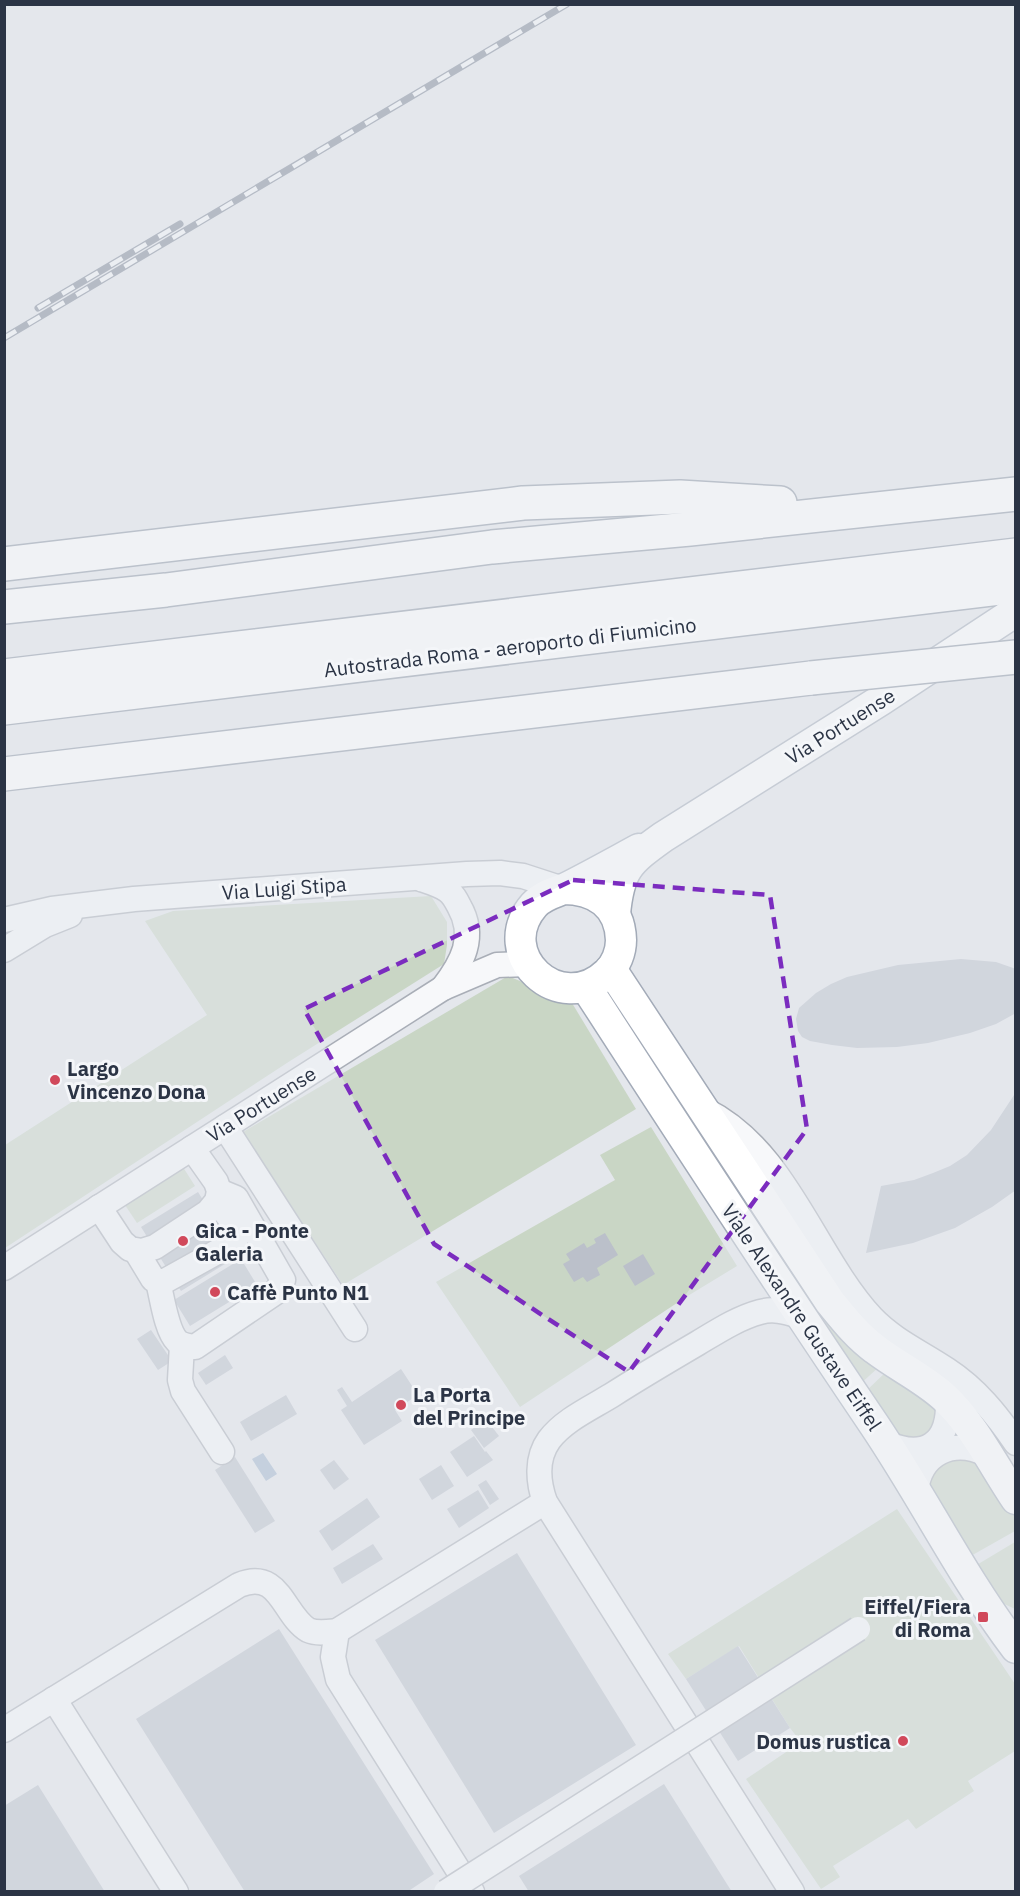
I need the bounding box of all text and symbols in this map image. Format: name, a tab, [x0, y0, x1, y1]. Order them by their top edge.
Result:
street label: Autostrada Roma - aeroporto di Fiumicino	[322, 611, 698, 683]
street label: Via Portuense	[780, 682, 900, 770]
street label: Via Luigi Stipa	[221, 870, 348, 906]
place label: Largo Vincenzo Dona	[67, 1055, 206, 1105]
street label: Via Portuense	[201, 1060, 321, 1148]
marker: Largo Vincenzo Dona	[48, 1073, 62, 1087]
street label: Viale Alexandre Gustave Eiffel	[716, 1198, 888, 1436]
place label: Gica - Ponte Galeria	[195, 1217, 309, 1267]
marker: Gica - Ponte Galeria	[176, 1234, 190, 1248]
place label: Caffè Punto N1	[227, 1279, 369, 1306]
marker: Caffè Punto N1	[208, 1285, 222, 1299]
place label: La Porta del Principe	[413, 1381, 525, 1431]
marker: La Porta del Principe	[394, 1398, 408, 1412]
place label: Eiffel/Fiera di Roma	[864, 1593, 971, 1643]
marker: Eiffel/Fiera di Roma	[976, 1610, 990, 1624]
place label: Domus rustica	[756, 1728, 891, 1755]
marker: Domus rustica	[896, 1734, 910, 1748]

